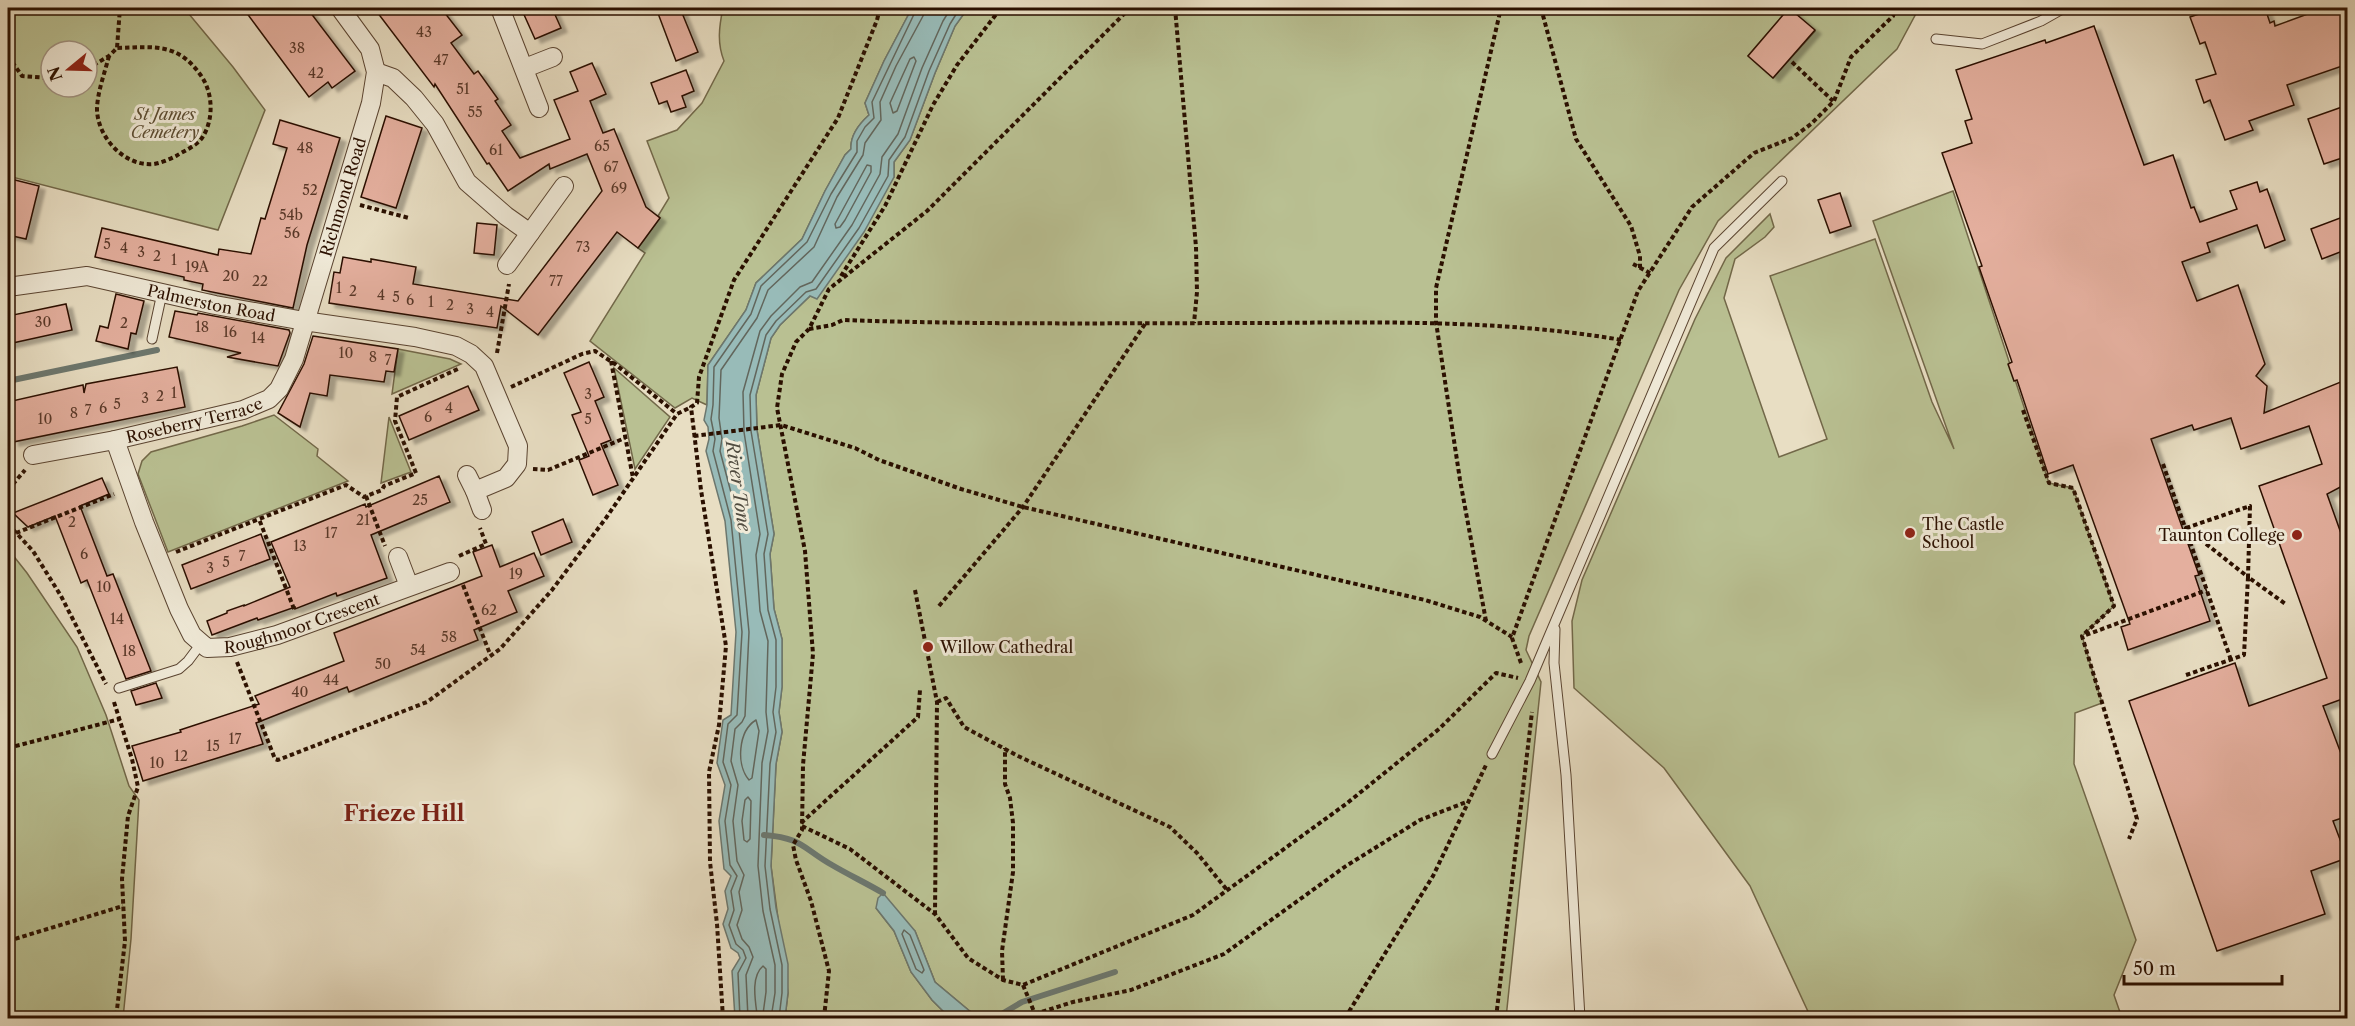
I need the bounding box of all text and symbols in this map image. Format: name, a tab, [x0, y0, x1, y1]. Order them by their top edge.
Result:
house number: 43	[416, 23, 432, 41]
north arrow	[39, 39, 99, 99]
house number: 38	[289, 39, 305, 57]
house number: 47	[434, 51, 449, 69]
text: N	[43, 64, 67, 84]
house number: 42	[308, 64, 324, 82]
house number: 51	[456, 80, 470, 98]
house number: 55	[467, 103, 483, 121]
park label: St James Cemetery	[131, 104, 199, 142]
street label: Richmond Road	[315, 135, 370, 259]
house number: 65	[594, 137, 610, 155]
house number: 48	[297, 139, 313, 157]
house number: 61	[489, 141, 503, 159]
house number: 67	[604, 158, 619, 176]
house number: 69	[611, 179, 627, 197]
house number: 52	[302, 181, 318, 199]
house number: 54b	[279, 206, 303, 224]
house number: 56	[284, 224, 300, 242]
house number: 5	[103, 235, 111, 253]
house number: 73	[576, 238, 590, 256]
house number: 4	[120, 239, 128, 257]
house number: 3	[137, 243, 145, 261]
house number: 2	[153, 247, 161, 265]
house number: 1	[171, 251, 177, 269]
house number: 19A	[185, 258, 210, 276]
house number: 20	[223, 267, 240, 285]
house number: 22	[252, 272, 268, 290]
house number: 77	[549, 272, 563, 290]
house number: 1	[336, 279, 342, 297]
street label: Palmerston Road	[145, 280, 277, 326]
house number: 2	[349, 282, 357, 300]
house number: 4	[377, 286, 385, 304]
house number: 5	[392, 288, 400, 306]
house number: 6	[406, 291, 414, 309]
house number: 1	[428, 293, 434, 311]
house number: 2	[446, 296, 454, 314]
house number: 3	[466, 300, 474, 318]
house number: 4	[486, 303, 494, 321]
house number: 30	[35, 313, 51, 331]
house number: 2	[120, 314, 128, 332]
house number: 18	[195, 318, 209, 336]
house number: 16	[223, 323, 237, 341]
house number: 14	[251, 329, 265, 347]
house number: 10	[339, 344, 353, 362]
house number: 8	[369, 348, 377, 366]
house number: 7	[385, 351, 392, 369]
house number: 1	[171, 384, 177, 402]
house number: 3	[584, 385, 592, 403]
house number: 2	[156, 387, 164, 405]
house number: 3	[141, 389, 149, 407]
street label: Roseberry Terrace	[124, 393, 266, 447]
house number: 5	[113, 395, 121, 413]
house number: 6	[99, 399, 107, 417]
house number: 4	[445, 399, 453, 417]
house number: 7	[85, 401, 92, 419]
house number: 8	[70, 404, 78, 422]
house number: 6	[424, 408, 432, 426]
house number: 10	[38, 410, 52, 428]
house number: 5	[584, 410, 592, 428]
water label: River Tone	[720, 437, 755, 534]
house number: 25	[412, 491, 428, 509]
house number: 21	[356, 511, 370, 529]
house number: 2	[68, 513, 76, 531]
place label: The Castle School	[1922, 514, 2004, 552]
house number: 17	[325, 524, 337, 542]
place label: Taunton College	[2159, 525, 2285, 545]
marker: The Castle School	[1903, 526, 1917, 540]
marker: Taunton College	[2290, 528, 2304, 542]
house number: 13	[293, 537, 307, 555]
house number: 6	[80, 545, 88, 563]
house number: 7	[239, 547, 246, 565]
house number: 5	[222, 553, 230, 571]
house number: 3	[206, 559, 214, 577]
house number: 19	[509, 565, 523, 583]
house number: 10	[97, 578, 111, 596]
street label: Roughmoor Crescent	[223, 588, 382, 657]
house number: 62	[481, 601, 497, 619]
house number: 14	[110, 610, 124, 628]
house number: 58	[441, 628, 457, 646]
place label: Willow Cathedral	[939, 637, 1073, 657]
marker: Willow Cathedral	[921, 640, 935, 654]
house number: 54	[410, 641, 426, 659]
house number: 18	[122, 642, 136, 660]
house number: 50	[375, 655, 391, 673]
house number: 44	[323, 671, 339, 689]
house number: 40	[292, 683, 309, 701]
house number: 17	[229, 730, 241, 748]
house number: 15	[206, 737, 220, 755]
house number: 12	[174, 747, 188, 765]
house number: 10	[150, 754, 164, 772]
district label: Frieze Hill	[344, 800, 465, 827]
scale bar	[2124, 948, 2282, 986]
text: 50 m	[2133, 958, 2176, 980]

